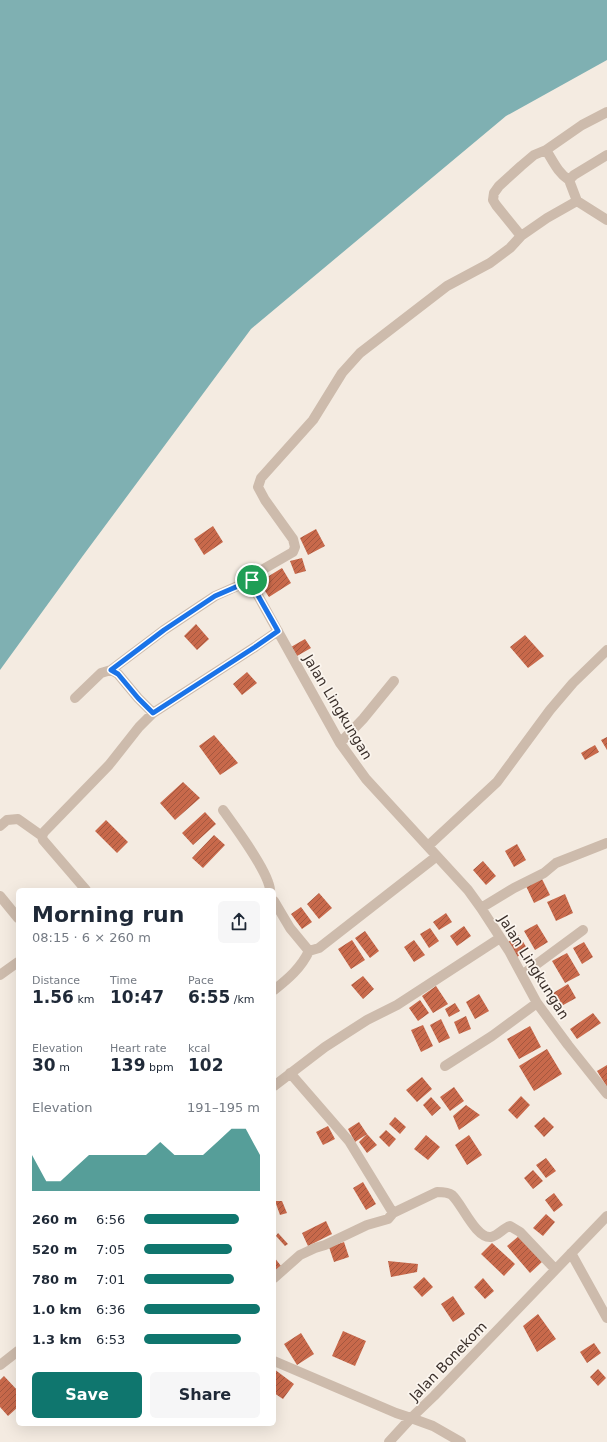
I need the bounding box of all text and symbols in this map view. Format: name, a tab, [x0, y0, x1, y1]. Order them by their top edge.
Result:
pin	[235, 563, 269, 597]
icon: arrive	[241, 569, 263, 591]
street label: Jalan Lingkungan	[300, 651, 376, 762]
button: share	[218, 901, 260, 943]
text: Morning run	[32, 902, 184, 927]
street label: Jalan Lingkungan	[495, 911, 573, 1022]
text: 08:15 · 6 × 260 m	[32, 930, 151, 945]
text: Distance	[32, 974, 80, 987]
text: Time	[110, 974, 137, 987]
text: Pace	[188, 974, 214, 987]
text: 1.56	[32, 987, 74, 1007]
text: 10:47	[110, 987, 164, 1007]
text: 6:55	[188, 987, 230, 1007]
text: km	[74, 993, 95, 1006]
text: /km	[230, 993, 255, 1006]
text: Elevation	[32, 1042, 83, 1055]
text: Heart rate	[110, 1042, 166, 1055]
text: kcal	[188, 1042, 210, 1055]
text: 30	[32, 1055, 56, 1075]
text: 139	[110, 1055, 146, 1075]
text: 102	[188, 1055, 224, 1075]
text: m	[56, 1061, 70, 1074]
text: bpm	[146, 1061, 174, 1074]
text: Elevation	[32, 1100, 92, 1115]
text: 191–195 m	[187, 1100, 260, 1115]
text: 260 m	[32, 1212, 77, 1227]
text: 6:56	[96, 1212, 125, 1227]
text: 520 m	[32, 1242, 77, 1257]
text: 7:05	[96, 1242, 125, 1257]
text: 780 m	[32, 1272, 77, 1287]
text: 7:01	[96, 1272, 125, 1287]
text: 1.0 km	[32, 1302, 82, 1317]
text: 6:36	[96, 1302, 125, 1317]
street label: Jalan Bonekom	[405, 1318, 490, 1405]
text: 1.3 km	[32, 1332, 82, 1347]
text: 6:53	[96, 1332, 125, 1347]
button: Save	[32, 1372, 142, 1418]
button: Share	[150, 1372, 260, 1418]

